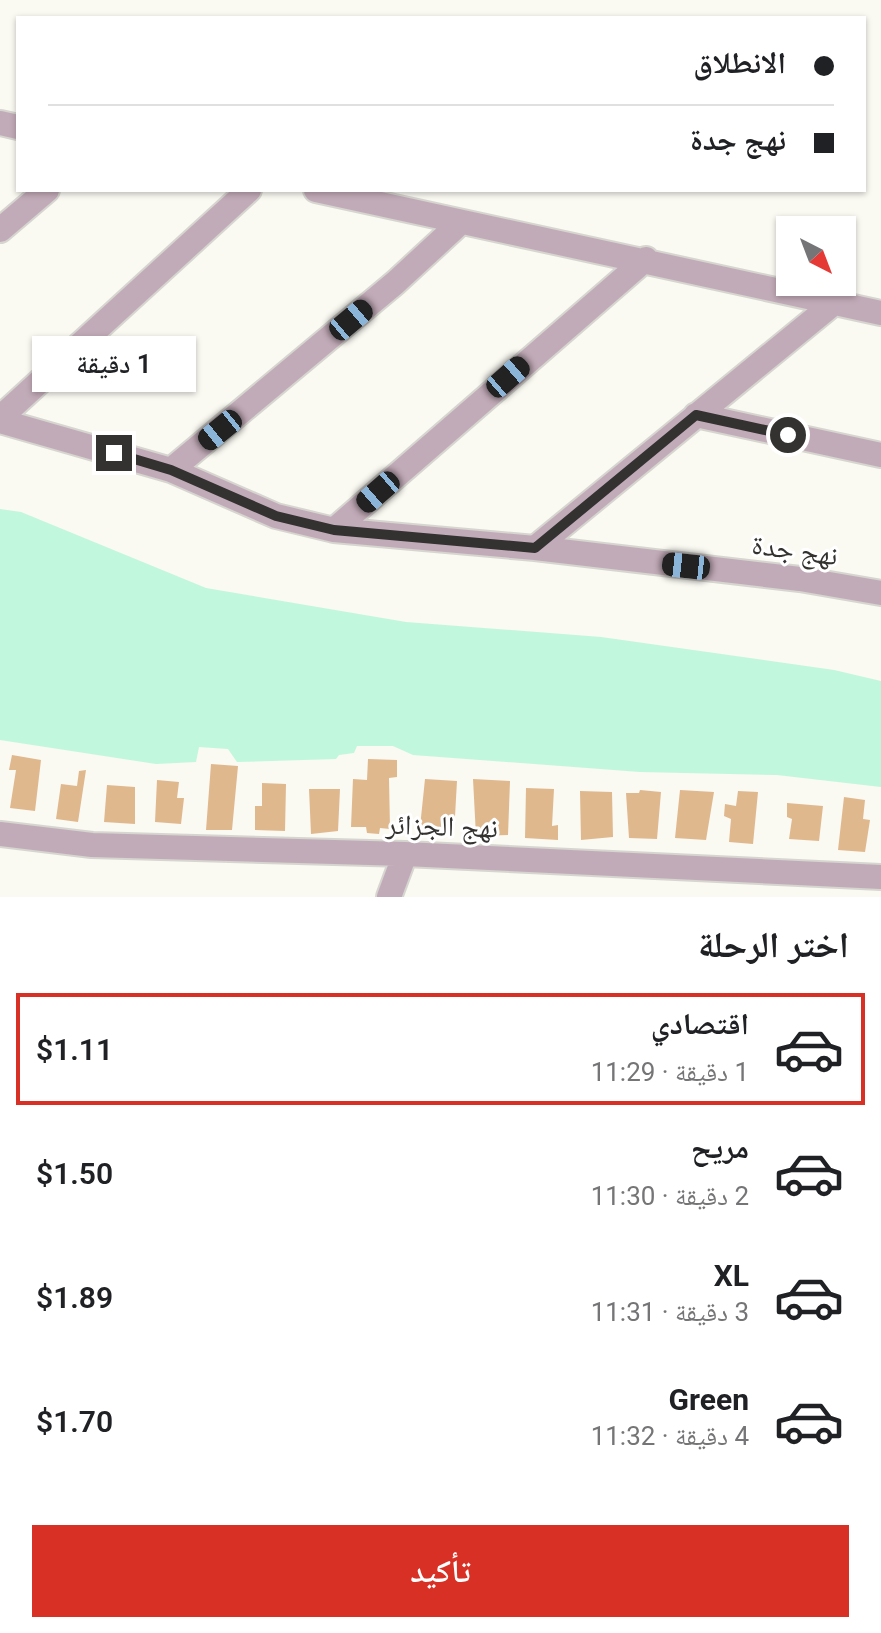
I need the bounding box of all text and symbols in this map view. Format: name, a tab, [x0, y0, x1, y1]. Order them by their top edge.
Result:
text: الانطلاق	[693, 45, 786, 80]
text: نهج جدة	[690, 122, 786, 157]
north arrow	[776, 216, 856, 296]
map controls	[776, 216, 856, 296]
car	[325, 295, 377, 345]
callout: 1 دقيقة	[32, 337, 196, 393]
text: 1 دقيقة	[76, 349, 152, 379]
car	[482, 352, 534, 402]
car	[194, 406, 246, 454]
route start	[770, 417, 806, 453]
route end	[96, 435, 132, 471]
car	[352, 467, 404, 517]
street label: نهج جدة	[750, 528, 840, 573]
car	[661, 552, 711, 580]
street label: نهج الجزائر	[384, 808, 499, 845]
text: اختر الرحلة	[698, 924, 849, 966]
text: اقتصادي	[651, 1006, 749, 1041]
icon: car	[773, 1013, 845, 1085]
text: $1.11	[36, 1032, 113, 1067]
text: 1 دقيقة · 11:29	[591, 1057, 749, 1087]
text: مريح	[691, 1130, 749, 1165]
icon: car	[773, 1137, 845, 1209]
text: $1.50	[36, 1156, 113, 1191]
text: 2 دقيقة · 11:30	[591, 1181, 749, 1211]
text: XL	[714, 1258, 749, 1293]
icon: car	[773, 1261, 845, 1333]
text: $1.89	[36, 1280, 113, 1315]
text: 3 دقيقة · 11:31	[591, 1297, 749, 1327]
text: Green	[669, 1382, 749, 1417]
icon: car	[773, 1385, 845, 1457]
text: $1.70	[36, 1404, 113, 1439]
text: 4 دقيقة · 11:32	[591, 1421, 749, 1451]
button: تأكيد	[32, 1525, 849, 1617]

